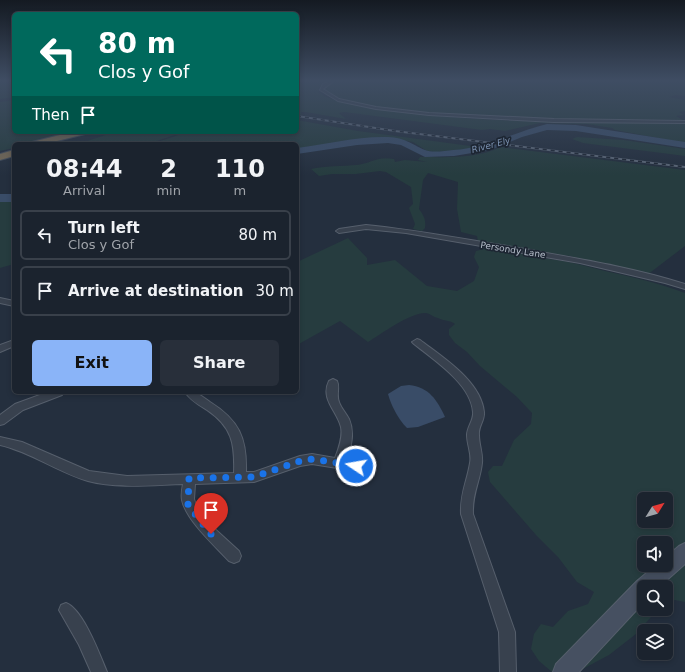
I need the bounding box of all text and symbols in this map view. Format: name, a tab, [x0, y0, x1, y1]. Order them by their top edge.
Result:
text: 80 m	[98, 27, 176, 60]
icon: left	[32, 28, 84, 80]
text: Clos y Gof	[98, 61, 189, 82]
icon: arrive	[77, 104, 99, 126]
text: Then	[32, 106, 69, 124]
water label: River Ely	[471, 135, 512, 155]
text: 08:44	[46, 155, 122, 183]
text: 2	[160, 155, 177, 183]
text: 110	[215, 155, 265, 183]
text: Arrival	[63, 183, 105, 198]
text: min	[156, 183, 181, 198]
text: m	[234, 183, 246, 198]
text: Turn left	[68, 219, 140, 237]
icon: left	[34, 224, 56, 246]
text: 80 m	[239, 226, 277, 244]
text: Clos y Gof	[68, 237, 134, 252]
street label: Persondy Lane	[480, 240, 547, 260]
icon: arrive	[34, 280, 56, 302]
text: Arrive at destination	[68, 282, 243, 300]
text: 30 m	[255, 282, 294, 300]
button: Exit	[32, 340, 152, 386]
button: Share	[160, 340, 279, 386]
position arrow	[335, 445, 377, 487]
north arrow	[637, 492, 673, 528]
map controls	[637, 492, 673, 660]
pin	[194, 493, 228, 534]
icon: arrive	[200, 499, 222, 521]
button: sound	[637, 536, 673, 572]
button: search	[637, 580, 673, 616]
button: layers	[637, 624, 673, 660]

